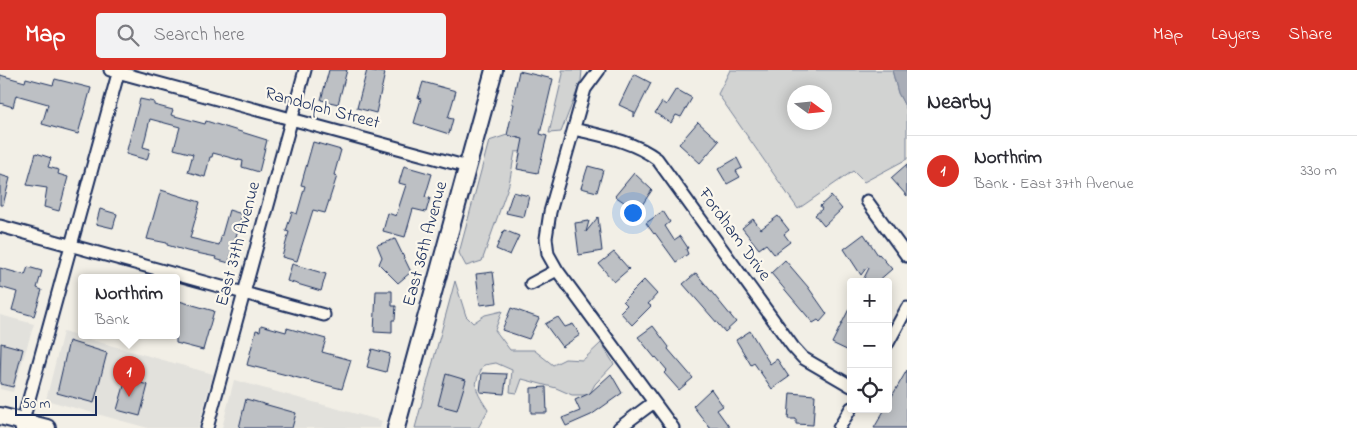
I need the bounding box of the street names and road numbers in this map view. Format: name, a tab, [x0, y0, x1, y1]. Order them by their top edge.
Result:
street label: Randolph Street	[262, 81, 382, 137]
street label: East 37th Avenue	[210, 178, 268, 309]
street label: East 36th Avenue	[397, 178, 455, 309]
street label: Fordham Drive	[691, 182, 777, 288]

